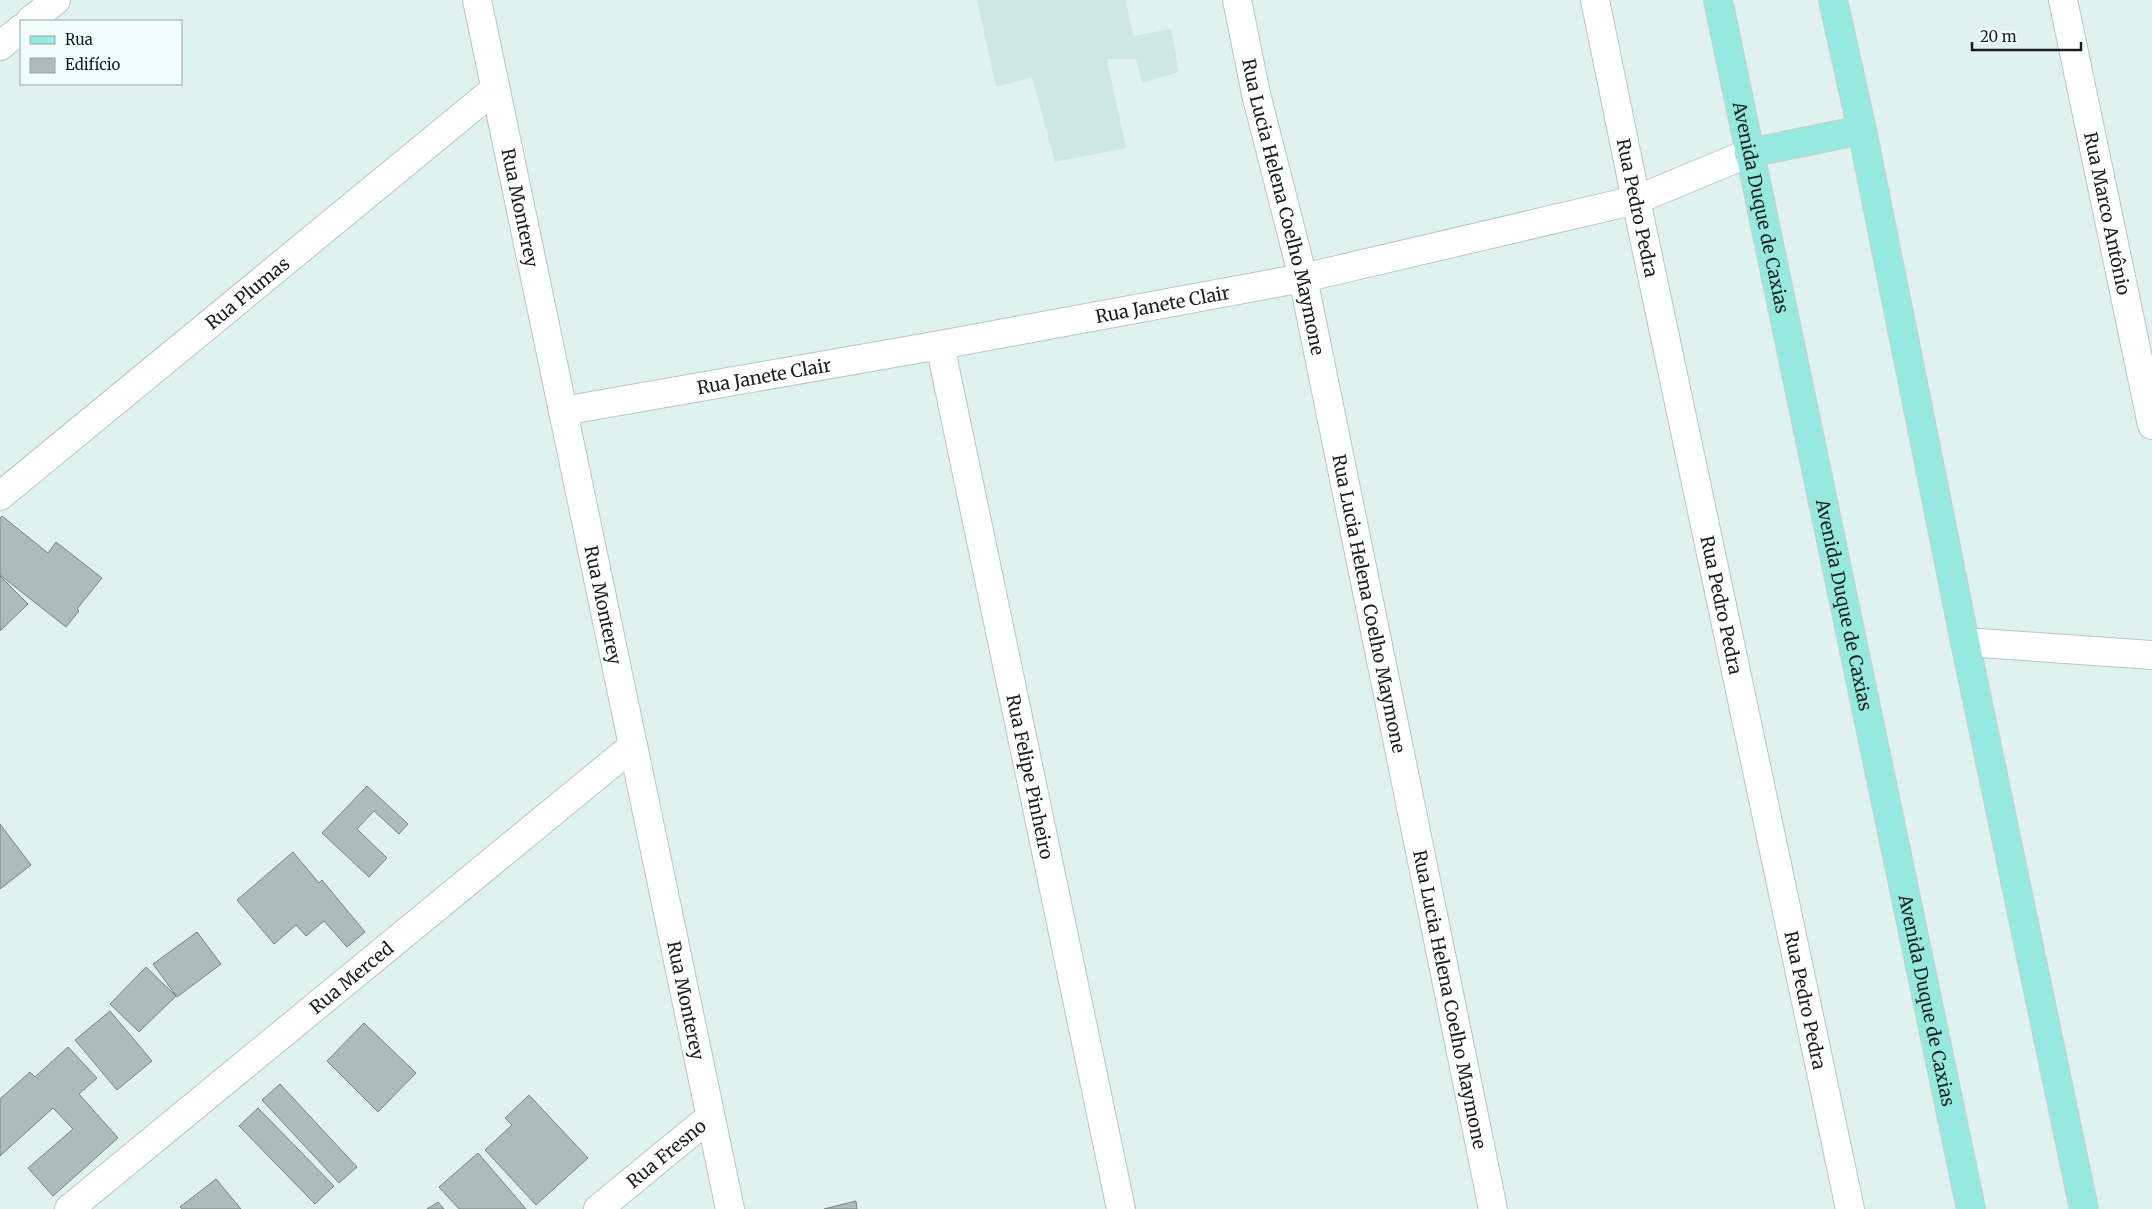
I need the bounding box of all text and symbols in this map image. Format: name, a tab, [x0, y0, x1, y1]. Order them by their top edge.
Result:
legend	[20, 20, 182, 85]
scale bar	[1972, 20, 2081, 52]
text: 20 m	[1980, 27, 2017, 46]
text: Rua	[65, 30, 93, 49]
text: Edifício	[65, 55, 121, 74]
street label: Rua Lucia Helena Coelho Maymone	[1238, 56, 1330, 357]
street label: Avenida Duque de Caxias	[1728, 99, 1795, 316]
street label: Rua Marco Antônio	[2079, 130, 2136, 297]
street label: Rua Pedro Pedra	[1612, 136, 1664, 279]
street label: Rua Monterey	[497, 146, 544, 270]
street label: Rua Plumas	[201, 251, 294, 334]
street label: Rua Janete Clair	[1094, 280, 1231, 328]
street label: Rua Janete Clair	[695, 353, 833, 399]
street label: Rua Lucia Helena Coelho Maymone	[1328, 452, 1411, 755]
street label: Avenida Duque de Caxias	[1811, 496, 1878, 713]
street label: Rua Pedro Pedra	[1696, 533, 1748, 677]
street label: Rua Monterey	[580, 543, 627, 667]
street label: Rua Felipe Pinheiro	[1002, 692, 1059, 861]
street label: Rua Lucia Helena Coelho Maymone	[1409, 848, 1492, 1151]
street label: Avenida Duque de Caxias	[1894, 891, 1961, 1108]
street label: Rua Pedro Pedra	[1780, 929, 1832, 1072]
street label: Rua Merced	[305, 936, 398, 1019]
street label: Rua Monterey	[663, 939, 710, 1062]
street label: Rua Fresno	[621, 1114, 711, 1193]

